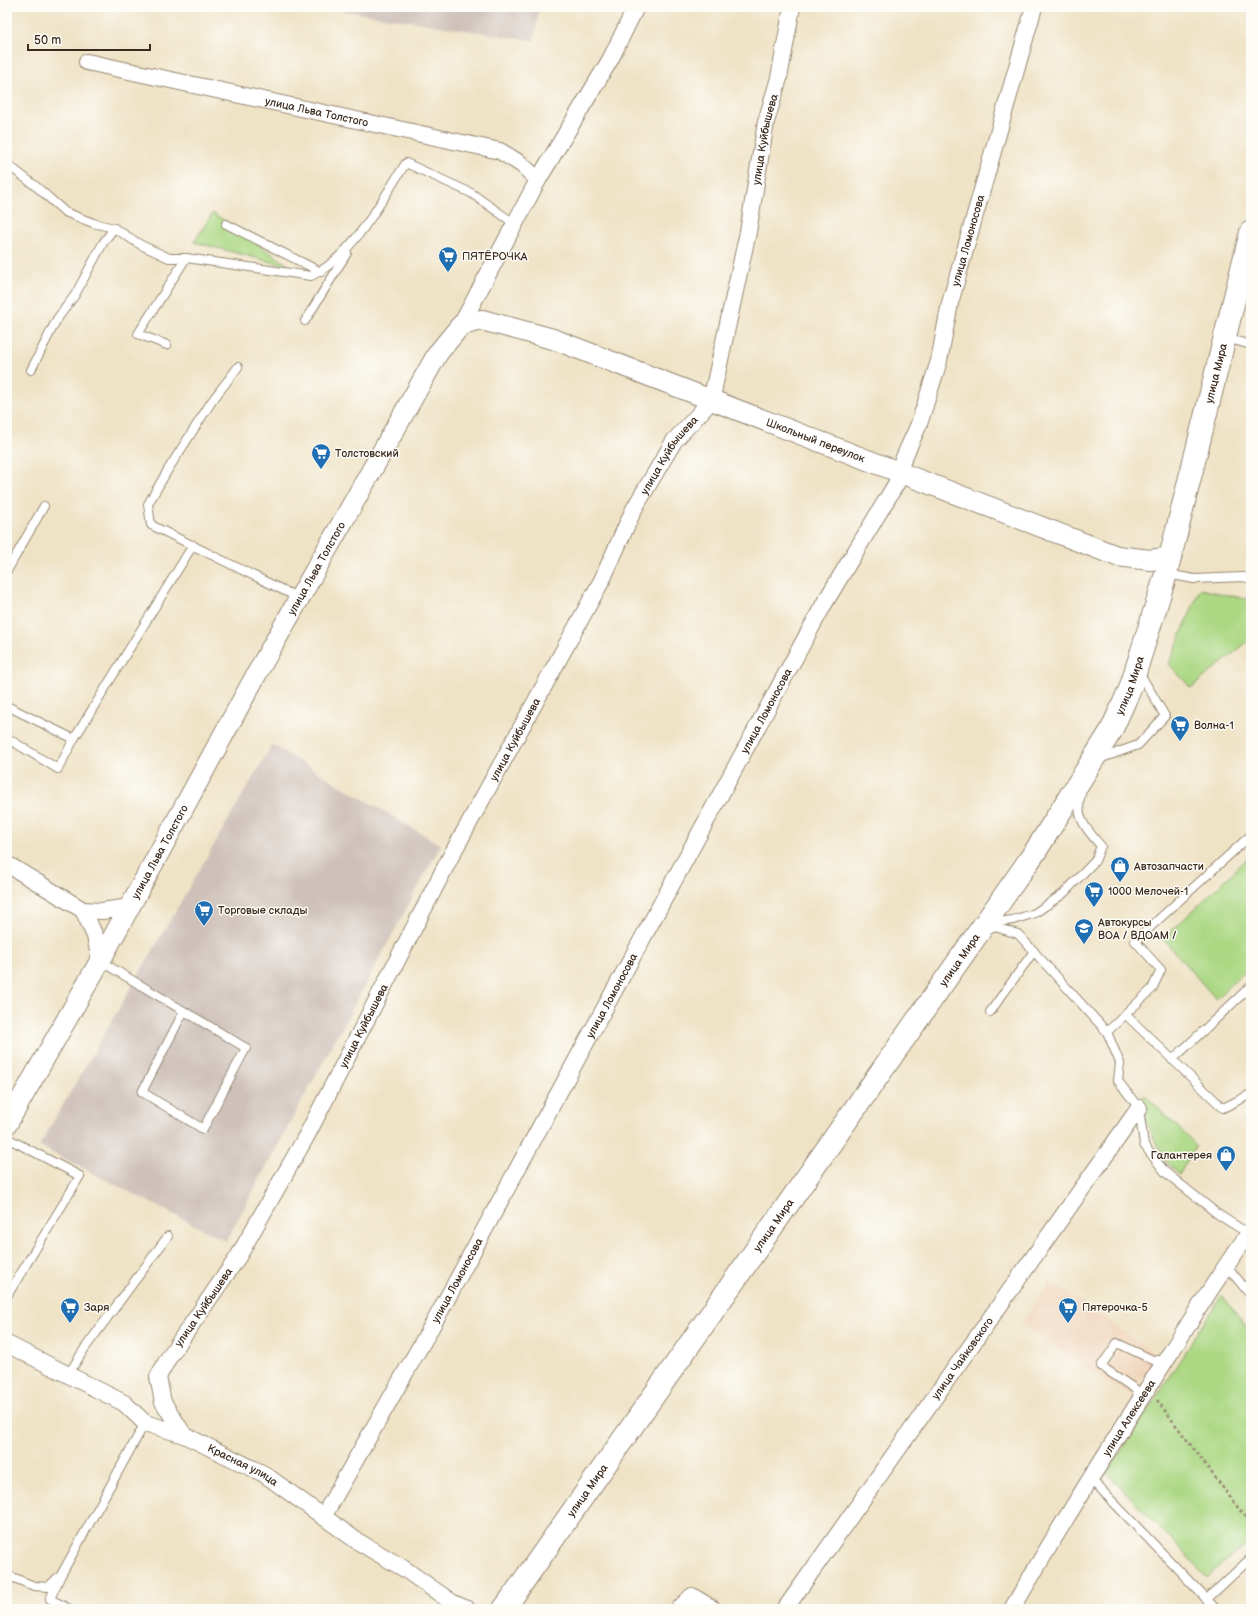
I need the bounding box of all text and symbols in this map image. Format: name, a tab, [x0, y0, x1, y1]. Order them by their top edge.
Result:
scale bar	[28, 26, 150, 52]
text: 50 m	[34, 33, 61, 48]
street label: улица Куйбышева	[749, 92, 781, 186]
street label: улица Льва Толстого	[264, 94, 370, 129]
street label: улица Ломоносова	[949, 193, 987, 288]
supermarket icon: ПЯТЁРОЧКА	[437, 245, 459, 273]
place label: ПЯТЁРОЧКА	[462, 249, 528, 263]
street label: улица Мира	[1202, 341, 1230, 405]
street label: улица Куйбышева	[638, 413, 701, 497]
street label: Школьный переулок	[764, 415, 867, 465]
supermarket icon: Толстовский	[310, 442, 332, 470]
place label: Толстовский	[335, 447, 399, 460]
street label: улица Льва Толстого	[285, 519, 348, 617]
street label: улица Мира	[1113, 654, 1147, 717]
street label: улица Ломоносова	[738, 666, 795, 755]
street label: улица Куйбышева	[487, 695, 543, 783]
supermarket icon: Волна-1	[1169, 714, 1191, 742]
place label: Волна-1	[1194, 719, 1234, 732]
street label: улица Льва Толстого	[129, 802, 191, 901]
shop icon: Автозапчасти	[1109, 855, 1131, 883]
place label: Автозапчасти	[1133, 860, 1204, 873]
supermarket icon: 1000 Мелочей-1	[1083, 880, 1105, 908]
place label: 1000 Мелочей-1	[1108, 885, 1188, 898]
supermarket icon: Торговые склады	[193, 899, 215, 927]
place label: Торговые склады	[218, 904, 308, 917]
place label: Автокурсы ВОА / ВДОАМ /	[1097, 916, 1177, 942]
school or university icon: Автокурсы ВОА / ВДОАМ /	[1073, 917, 1095, 945]
street label: улица Мира	[936, 930, 983, 989]
street label: улица Ломоносова	[583, 950, 640, 1040]
street label: улица Куйбышева	[336, 981, 391, 1070]
shop icon: Галантерея	[1215, 1144, 1237, 1172]
place label: Галантерея	[1151, 1149, 1212, 1162]
street label: улица Мира	[750, 1196, 797, 1254]
street label: улица Ломоносова	[429, 1235, 485, 1325]
street label: улица Куйбышева	[172, 1265, 235, 1349]
supermarket icon: Заря	[59, 1296, 81, 1324]
supermarket icon: Пятерочка-5	[1057, 1296, 1079, 1324]
place label: Заря	[84, 1301, 109, 1314]
place label: Пятерочка-5	[1082, 1301, 1148, 1314]
street label: улица Чайковского	[929, 1315, 996, 1402]
street label: улица Алексеева	[1100, 1377, 1158, 1458]
street label: Красная улица	[206, 1441, 281, 1489]
street label: улица Мира	[564, 1461, 611, 1519]

